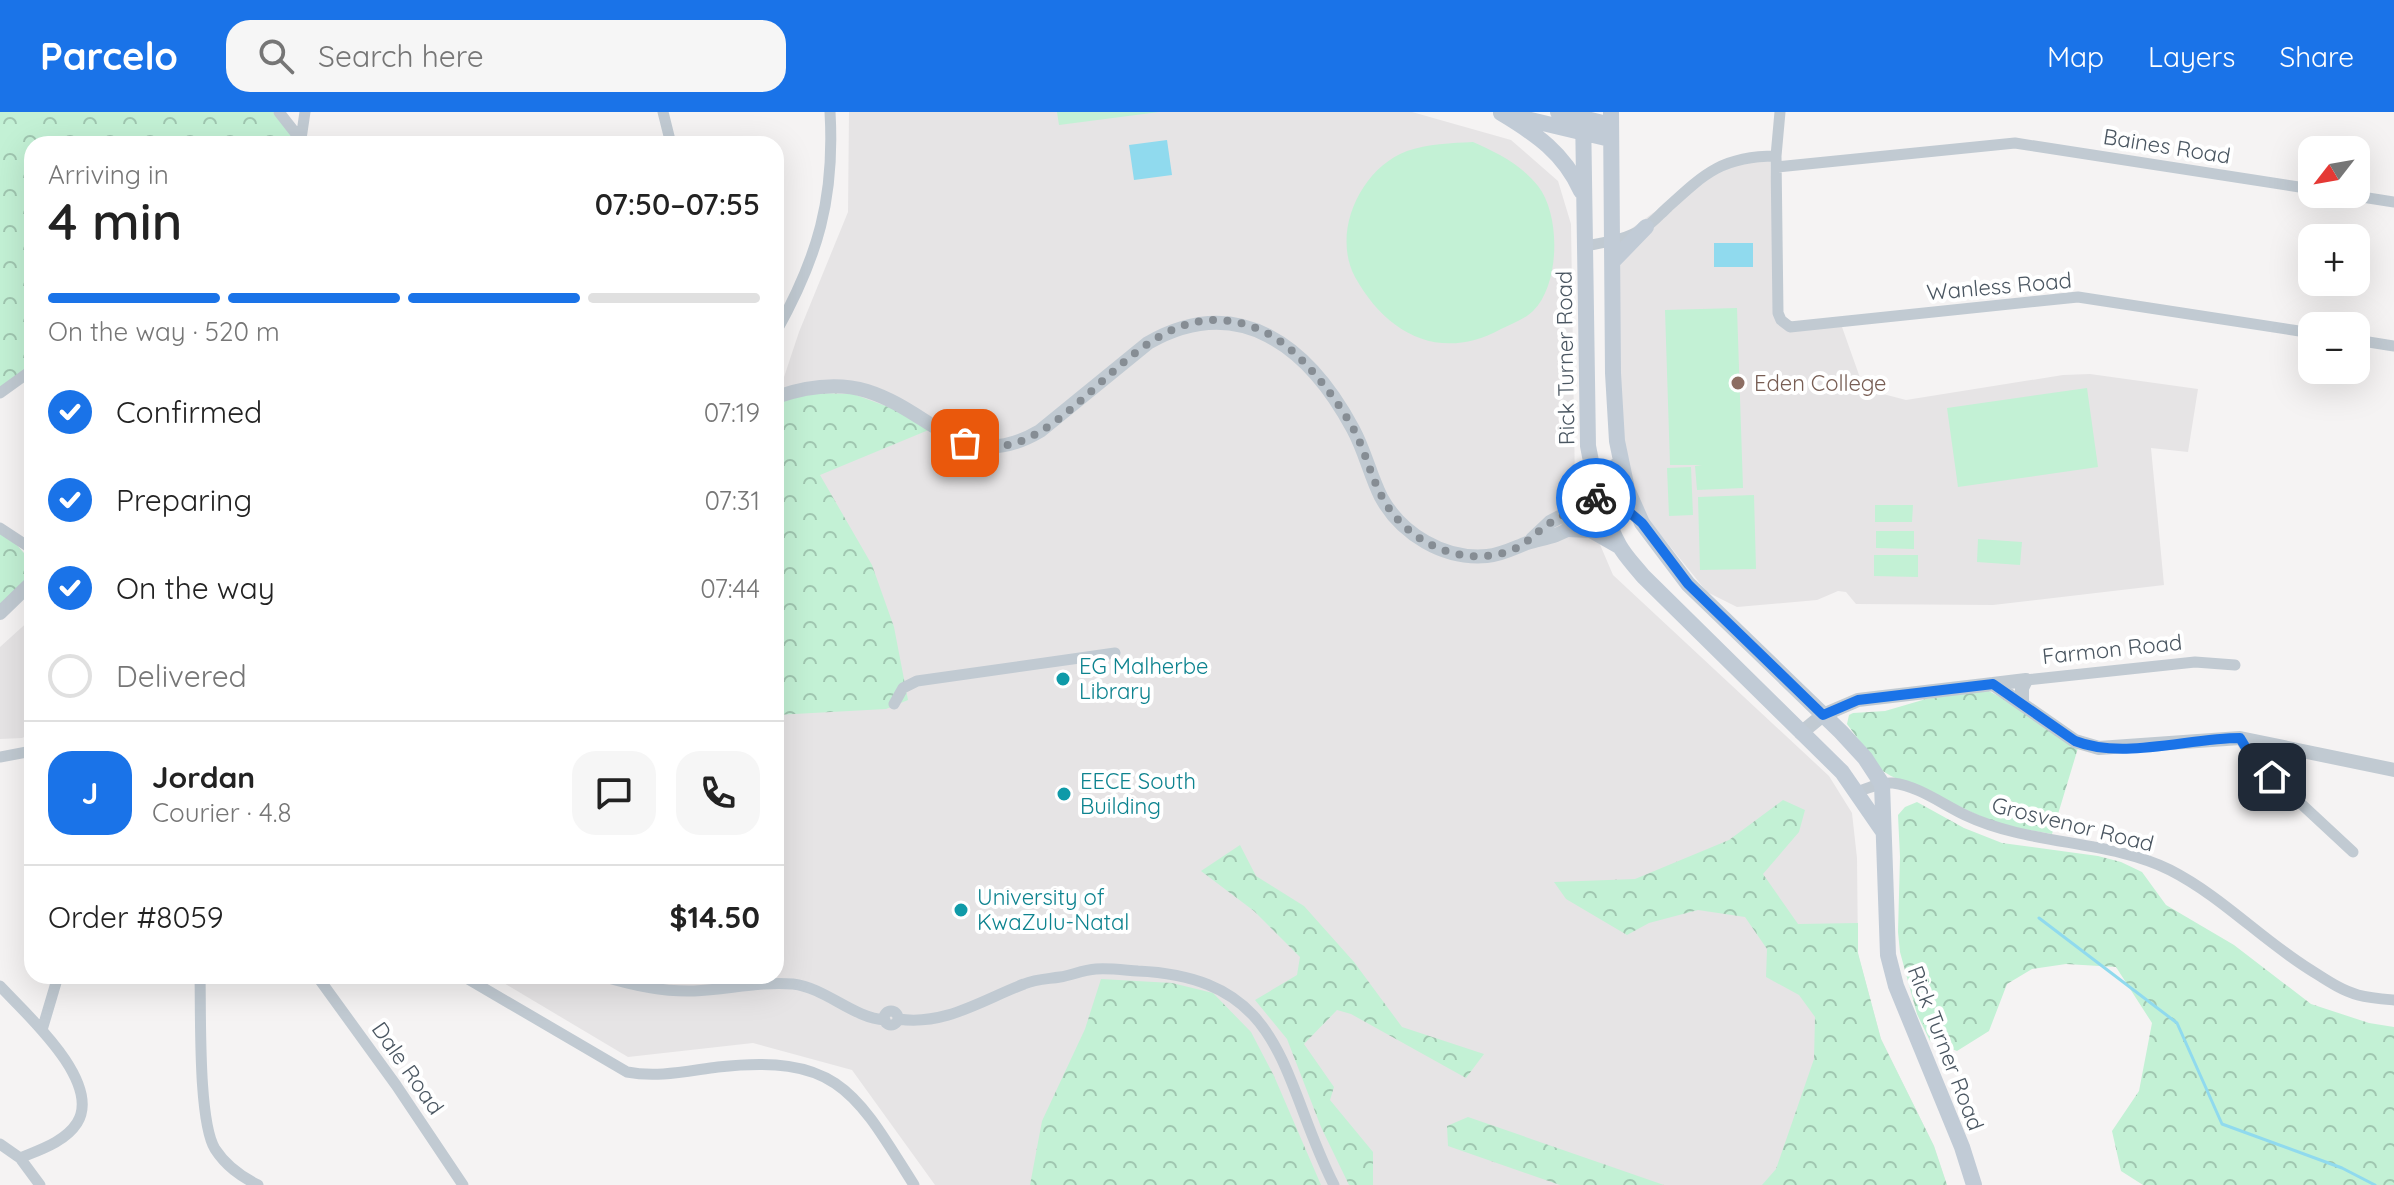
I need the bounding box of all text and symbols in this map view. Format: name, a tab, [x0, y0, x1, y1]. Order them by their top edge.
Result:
search box	[226, 20, 786, 92]
text: Parcelo	[40, 32, 178, 80]
icon: search	[254, 34, 298, 78]
text: Search here	[318, 37, 484, 75]
text: Map	[2047, 39, 2104, 74]
text: Layers	[2148, 39, 2235, 74]
text: Share	[2279, 39, 2354, 74]
street label: Baines Road	[2101, 122, 2233, 170]
north arrow	[2298, 136, 2370, 208]
map controls	[2298, 136, 2370, 384]
text: Arriving in	[48, 158, 169, 191]
text: 07:50–07:55	[595, 185, 760, 223]
text: 4 min	[48, 188, 182, 253]
button: +	[2298, 224, 2370, 296]
street label: Wanless Road	[1925, 266, 2073, 306]
street label: Rick Turner Road	[1549, 271, 1581, 445]
button: −	[2298, 312, 2370, 384]
text: On the way · 520 m	[48, 315, 280, 348]
place label: Eden College	[1754, 369, 1886, 397]
marker: Eden College	[1729, 374, 1747, 392]
icon: check	[48, 390, 92, 434]
text: Confirmed	[116, 393, 262, 431]
text: 07:19	[704, 396, 760, 429]
pin	[931, 409, 999, 477]
icon: bag	[943, 421, 987, 465]
courier	[1556, 458, 1636, 538]
icon: bike	[1574, 476, 1618, 520]
icon: check	[48, 478, 92, 522]
text: Preparing	[116, 481, 252, 519]
text: 07:31	[705, 484, 760, 517]
icon: check	[48, 566, 92, 610]
text: On the way	[116, 569, 275, 607]
text: 07:44	[700, 572, 760, 605]
street label: Farmon Road	[2041, 628, 2183, 670]
place label: EG Malherbe Library	[1079, 652, 1209, 705]
text: Delivered	[116, 657, 247, 695]
marker: EG Malherbe Library	[1054, 670, 1072, 688]
pin	[2238, 743, 2306, 811]
button: chat	[572, 751, 656, 835]
button: phone	[676, 751, 760, 835]
icon: home	[2250, 755, 2294, 799]
text: Jordan	[152, 758, 255, 796]
place label: EECE South Building	[1080, 767, 1196, 820]
text: J	[82, 774, 98, 812]
marker: EECE South Building	[1055, 785, 1073, 803]
street label: Grosvenor Road	[1989, 790, 2157, 858]
text: Courier · 4.8	[152, 796, 291, 829]
place label: University of KwaZulu-Natal	[977, 883, 1129, 936]
text: Order #8059	[48, 898, 224, 936]
text: $14.50	[670, 898, 760, 936]
marker: University of KwaZulu-Natal	[952, 901, 970, 919]
street label: Rick Turner Road	[1902, 962, 1990, 1134]
street label: Dale Road	[366, 1016, 450, 1120]

